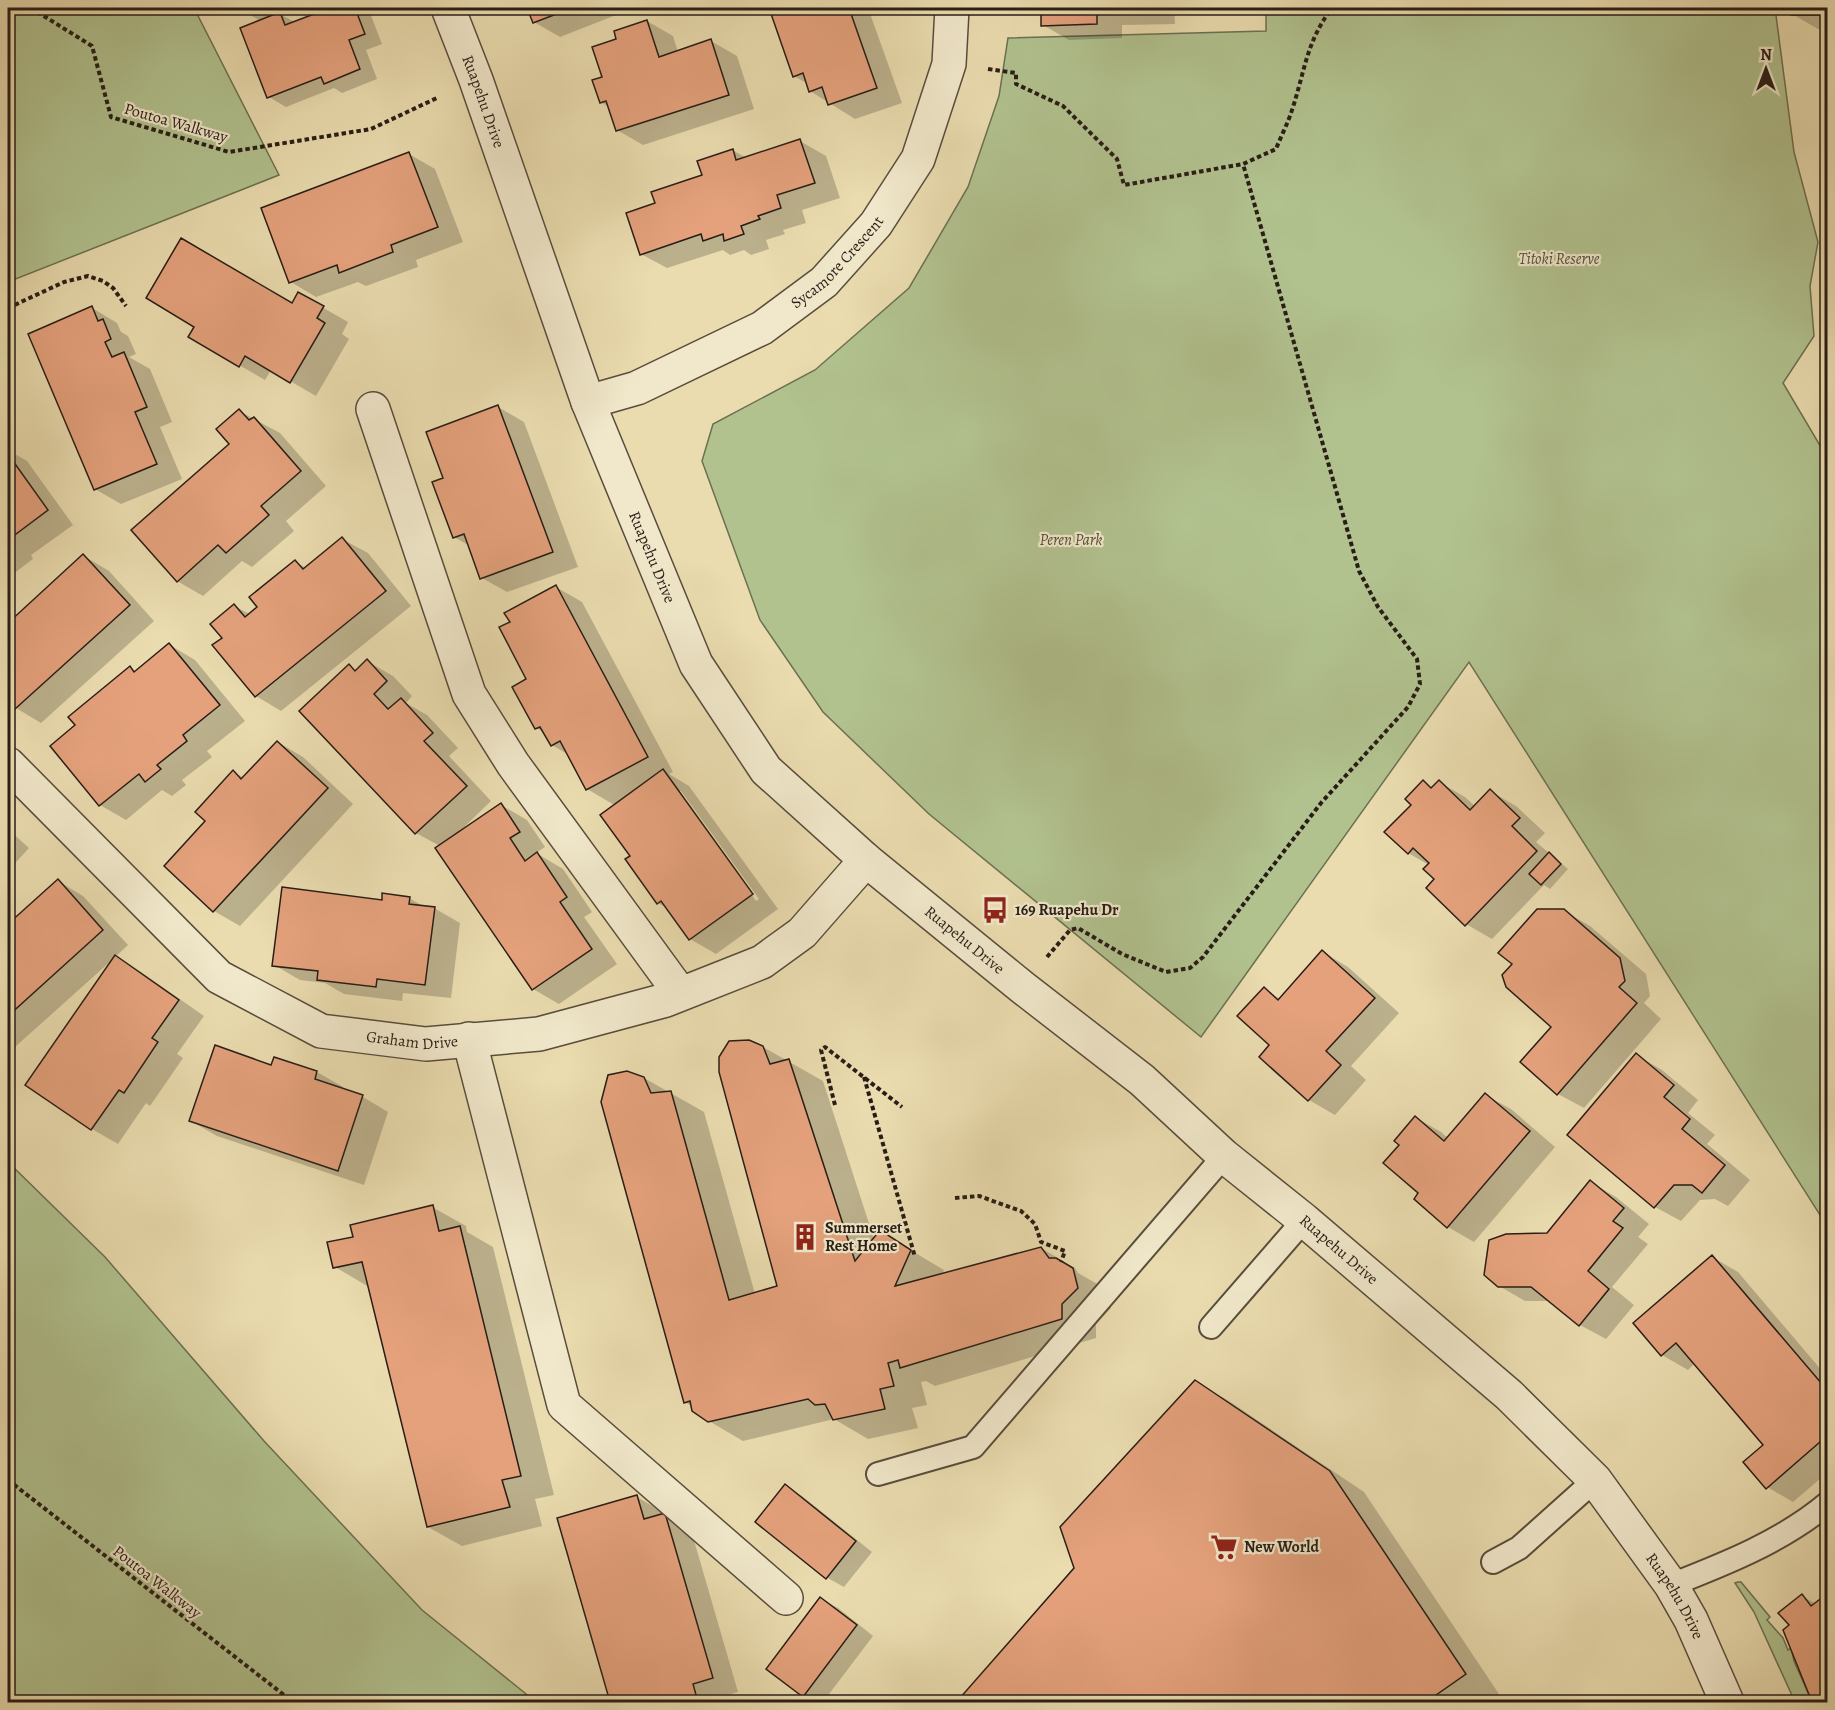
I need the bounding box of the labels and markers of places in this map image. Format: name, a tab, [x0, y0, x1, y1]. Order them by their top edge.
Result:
bus stop icon: 169 Ruapehu Dr	[980, 895, 1010, 925]
place label: 169 Ruapehu Dr	[1015, 899, 1119, 921]
place label: Summerset Rest Home	[825, 1217, 903, 1257]
building icon: Summerset Rest Home	[790, 1222, 820, 1252]
supermarket icon: New World	[1209, 1532, 1239, 1562]
place label: New World	[1244, 1536, 1319, 1558]

